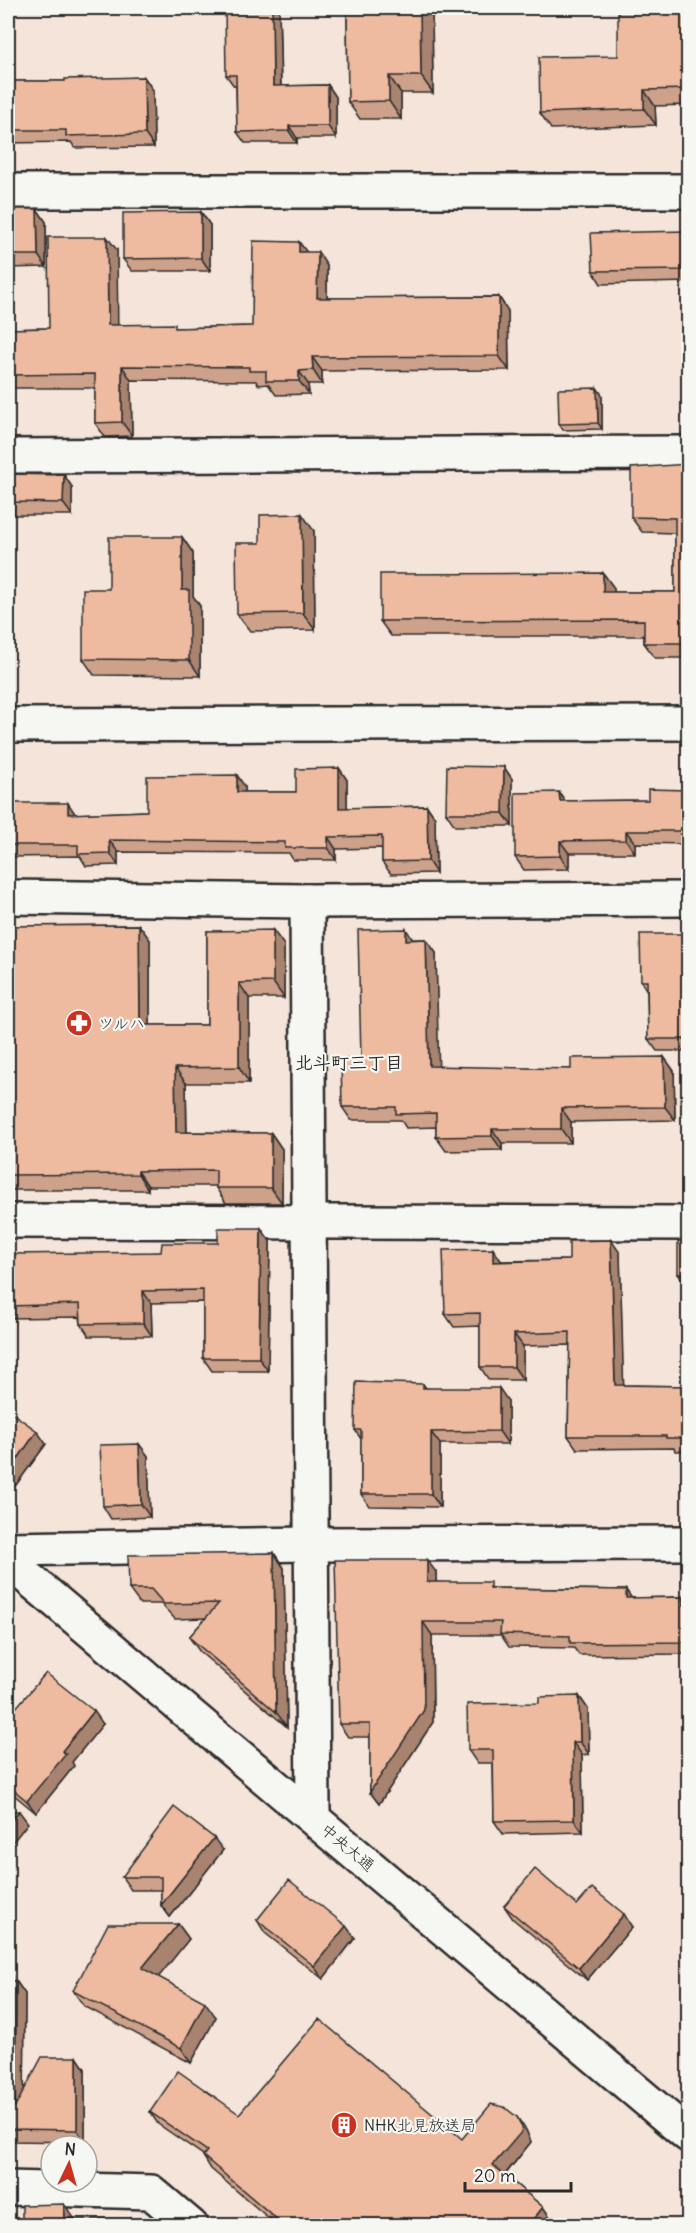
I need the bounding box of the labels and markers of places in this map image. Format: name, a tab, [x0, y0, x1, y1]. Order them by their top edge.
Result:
pharmacy icon: ツルハ	[64, 1008, 94, 1038]
place label: ツルハ	[98, 1013, 145, 1033]
building icon: NHK北見放送局	[329, 2110, 359, 2140]
place label: NHK北見放送局	[364, 2115, 476, 2135]

